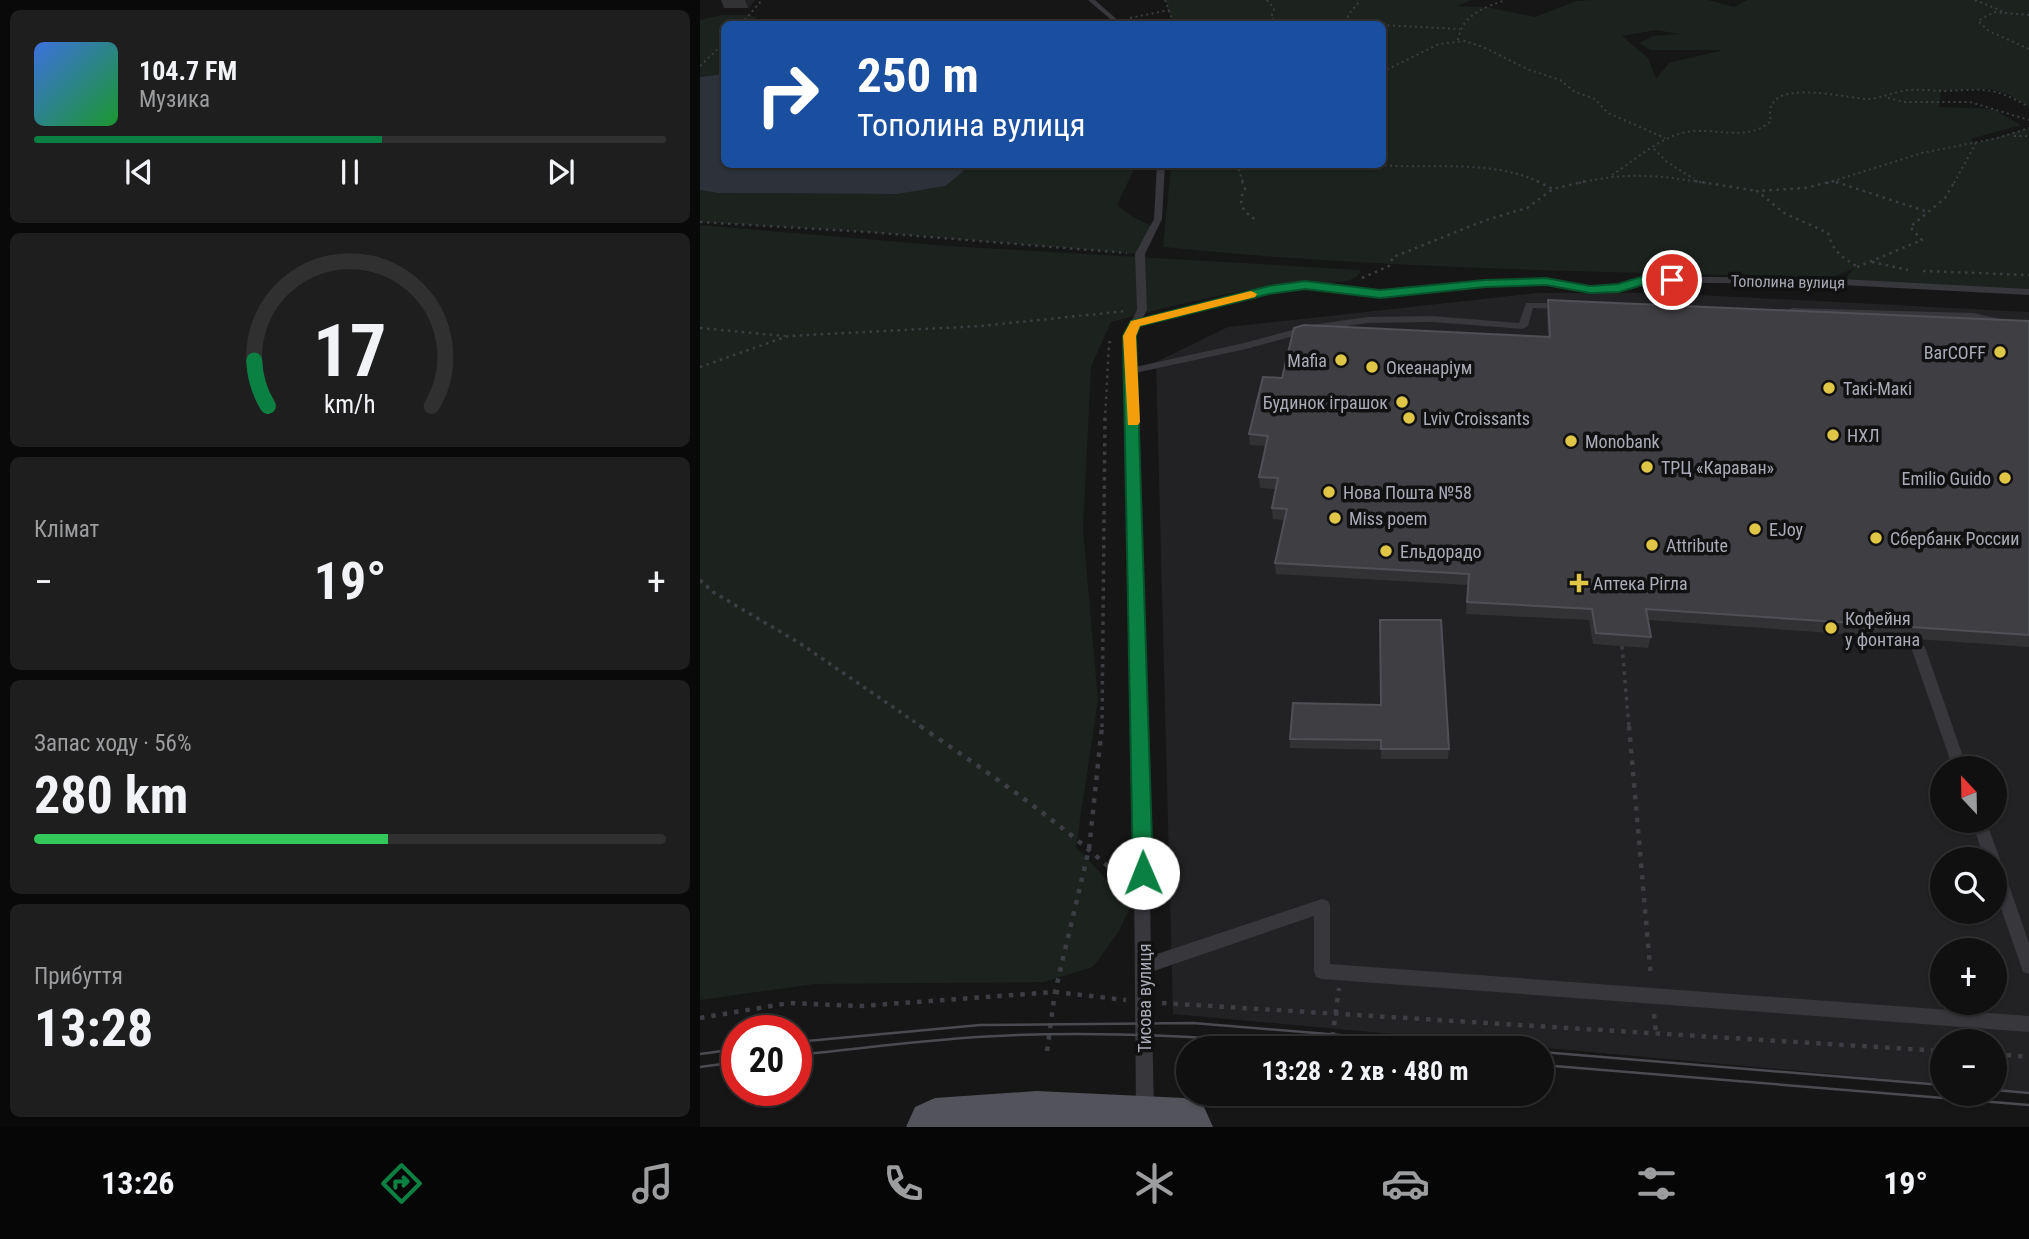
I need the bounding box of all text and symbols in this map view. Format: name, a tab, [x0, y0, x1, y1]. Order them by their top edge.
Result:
text: 250 m	[857, 47, 979, 104]
icon: right	[742, 49, 833, 140]
text: 104.7 FM	[139, 56, 237, 86]
text: Музика	[139, 86, 210, 113]
text: Тополина вулиця	[857, 106, 1086, 144]
icon: previous	[120, 153, 158, 191]
icon: pause	[331, 153, 369, 191]
icon: next	[542, 153, 580, 191]
pin	[1642, 250, 1702, 310]
icon: arrive	[1653, 261, 1691, 299]
street label: Тополина вулиця	[1731, 272, 1845, 292]
text: 17	[313, 309, 387, 395]
place label: BarCOFF	[1924, 342, 1986, 363]
marker: BarCOFF	[1992, 344, 2008, 360]
place label: Mafia	[1287, 350, 1327, 371]
marker: Mafia	[1333, 352, 1349, 368]
place label: Океанаріум	[1386, 357, 1472, 378]
marker: Океанаріум	[1364, 359, 1380, 375]
place label: Такі-Макі	[1843, 378, 1912, 399]
marker: Такі-Макі	[1821, 380, 1837, 396]
text: km/h	[324, 390, 376, 419]
place label: Будинок іграшок	[1263, 392, 1388, 413]
marker: Будинок іграшок	[1394, 394, 1410, 410]
place label: Lviv Croissants	[1423, 408, 1530, 429]
marker: Lviv Croissants	[1401, 410, 1417, 426]
place label: НХЛ	[1847, 425, 1879, 446]
marker: НХЛ	[1825, 427, 1841, 443]
place label: Monobank	[1585, 431, 1660, 452]
marker: Monobank	[1563, 433, 1579, 449]
place label: ТРЦ «Караван»	[1661, 457, 1774, 478]
marker: ТРЦ «Караван»	[1639, 459, 1655, 475]
place label: Emilio Guido	[1902, 468, 1991, 489]
marker: Emilio Guido	[1997, 470, 2013, 486]
place label: Нова Пошта №58	[1343, 482, 1472, 503]
marker: Нова Пошта №58	[1321, 484, 1337, 500]
place label: Miss poem	[1349, 508, 1427, 529]
marker: Miss poem	[1327, 510, 1343, 526]
text: Клімат	[34, 516, 99, 543]
place label: EJoy	[1769, 519, 1804, 540]
marker: EJoy	[1747, 521, 1763, 537]
place label: Сбербанк России	[1890, 528, 2019, 549]
marker: Сбербанк России	[1868, 530, 1884, 546]
place label: Attribute	[1666, 535, 1728, 556]
marker: Attribute	[1644, 537, 1660, 553]
place label: Ельдорадо	[1400, 541, 1482, 562]
marker: Ельдорадо	[1378, 543, 1394, 559]
text: 19°	[314, 551, 386, 612]
text: −	[34, 560, 53, 604]
text: +	[647, 560, 666, 604]
place label: Аптека Рігла	[1593, 573, 1688, 594]
marker: Аптека Рігла	[1571, 575, 1587, 591]
place label: Кофейня у фонтана	[1845, 608, 1920, 650]
marker: Кофейня у фонтана	[1823, 620, 1839, 636]
text: Запас ходу · 56%	[34, 730, 192, 757]
north arrow	[1930, 756, 2007, 833]
map controls	[1930, 756, 2007, 1106]
text: 280 km	[34, 765, 188, 826]
position arrow	[1106, 836, 1180, 910]
button: search	[1930, 847, 2007, 924]
button: +	[1930, 938, 2007, 1015]
street label: Тисова вулиця	[1134, 943, 1155, 1053]
text: Прибуття	[34, 963, 123, 990]
text: 13:28	[34, 998, 153, 1059]
speed limit sign: 20	[721, 1015, 812, 1106]
button: −	[1930, 1029, 2007, 1106]
text: 13:28 · 2 хв · 480 m	[1262, 1056, 1468, 1086]
icon: directions	[377, 1159, 426, 1208]
icon: music	[628, 1159, 677, 1208]
icon: phone	[879, 1159, 928, 1208]
icon: climate	[1130, 1159, 1179, 1208]
icon: car	[1381, 1159, 1430, 1208]
icon: filters	[1632, 1159, 1681, 1208]
text: 13:26	[101, 1164, 174, 1202]
text: 19°	[1883, 1164, 1928, 1202]

